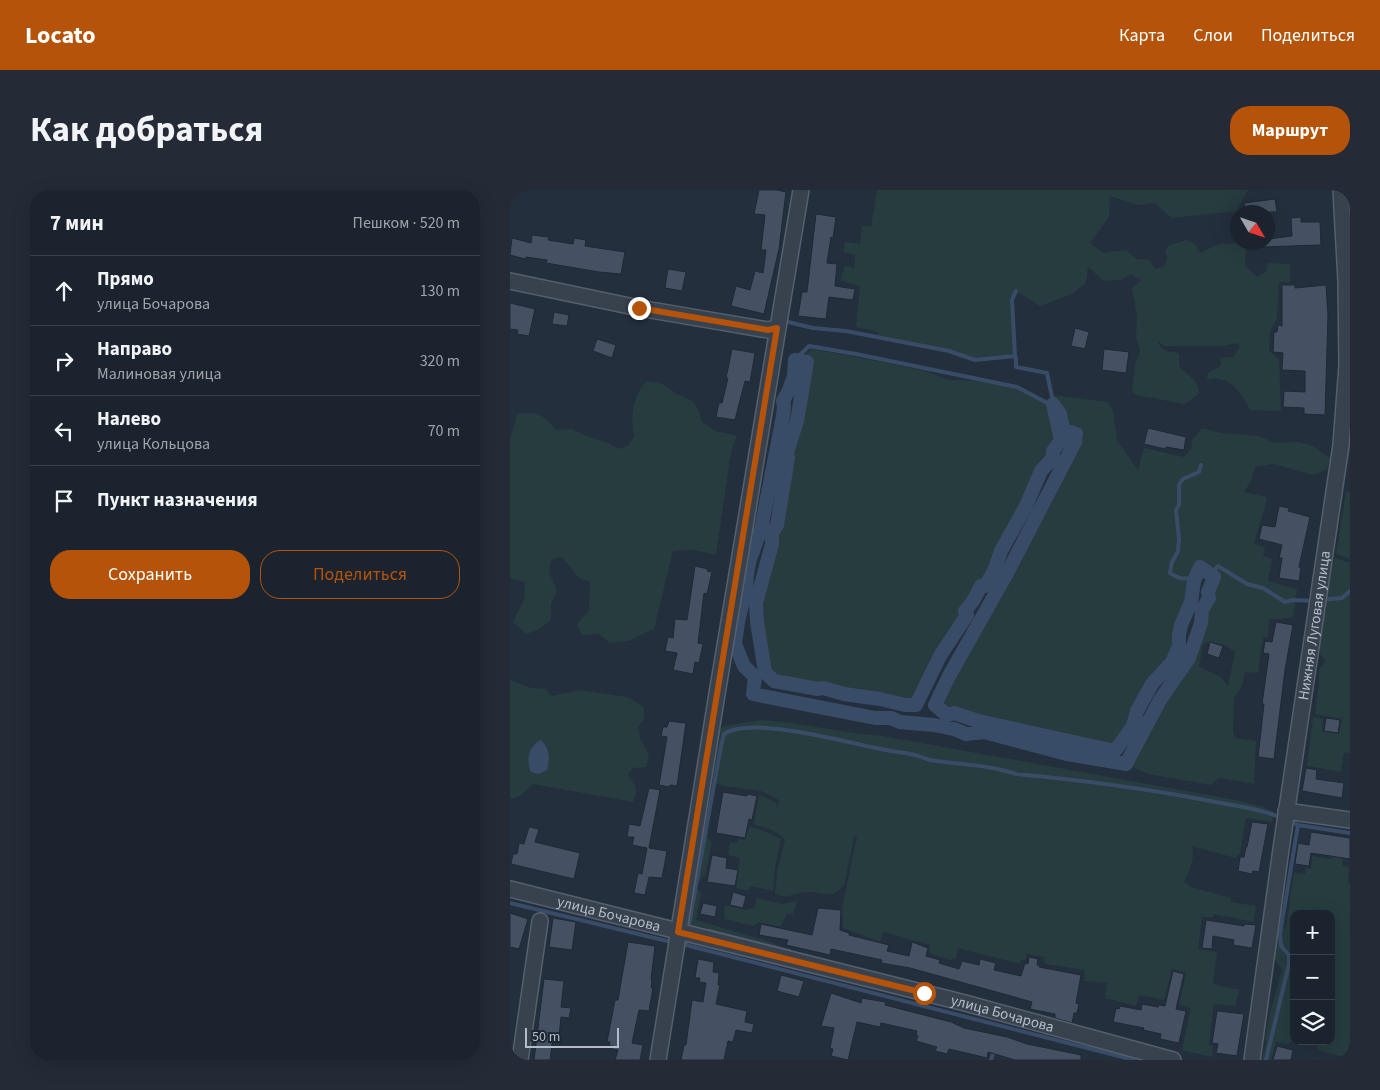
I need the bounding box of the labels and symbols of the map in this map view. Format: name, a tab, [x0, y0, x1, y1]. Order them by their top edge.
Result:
north arrow	[1230, 205, 1275, 250]
route end	[628, 297, 651, 320]
street label: Нижняя Луговая улица	[1293, 549, 1336, 702]
street label: улица Бочарова	[555, 891, 663, 937]
route start	[913, 982, 936, 1005]
street label: улица Бочарова	[949, 989, 1057, 1037]
scale bar	[525, 1025, 619, 1048]

